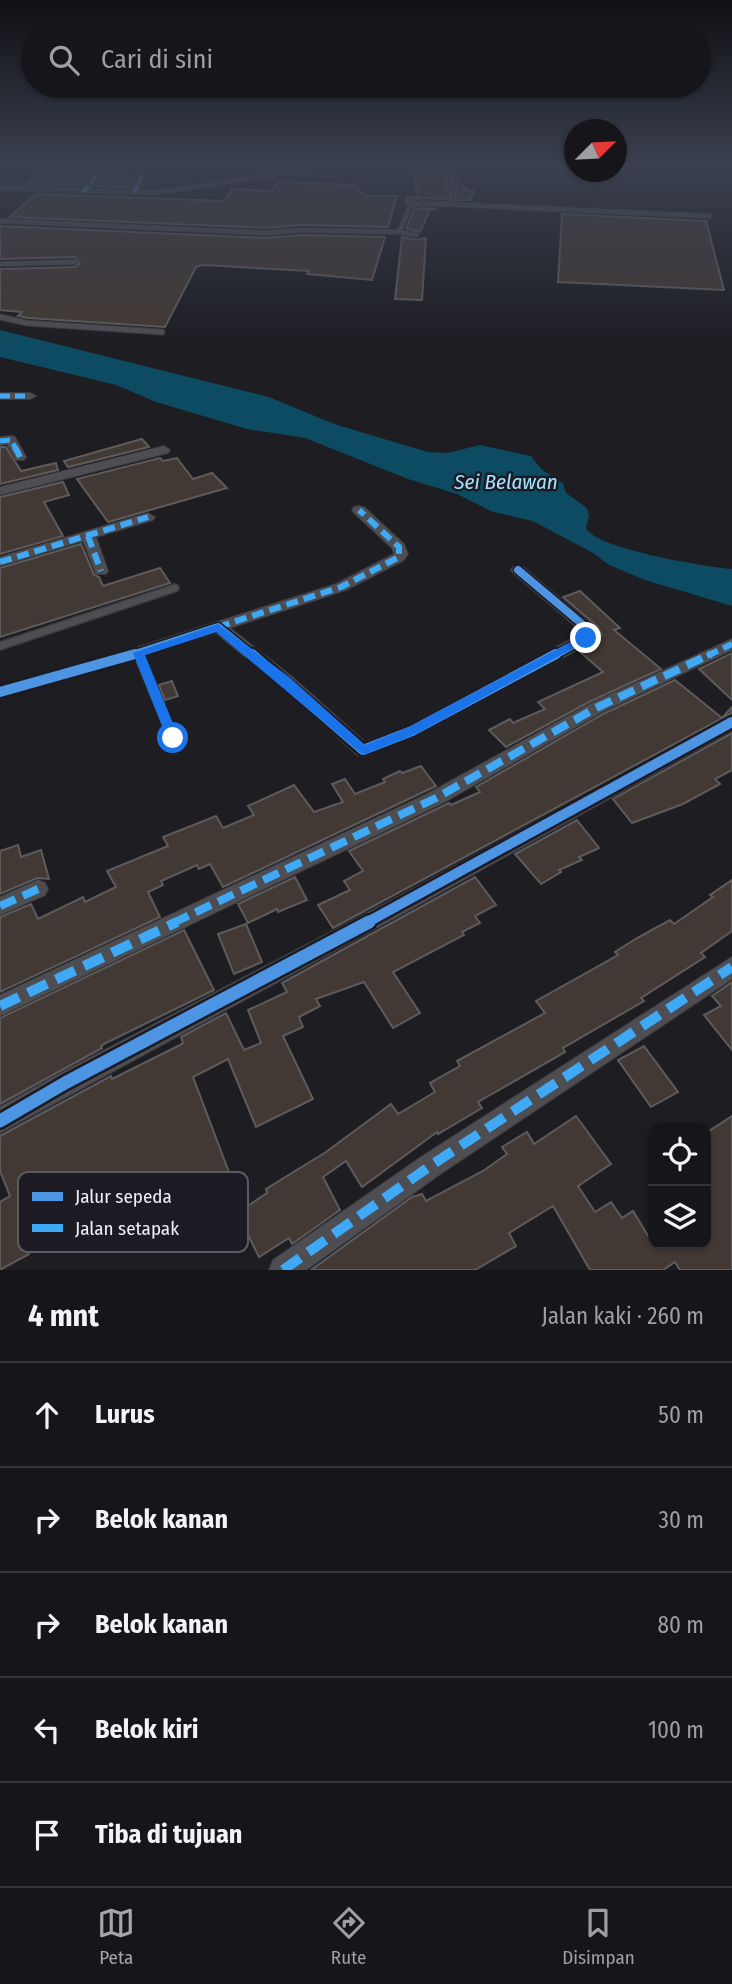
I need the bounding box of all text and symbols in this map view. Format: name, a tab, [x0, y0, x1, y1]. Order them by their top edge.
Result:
search box	[21, 21, 711, 98]
icon: search	[45, 41, 83, 79]
text: Cari di sini	[101, 44, 213, 75]
north arrow	[564, 119, 627, 182]
water label: Sei Belawan	[453, 469, 558, 495]
route end	[570, 622, 601, 653]
route start	[157, 722, 188, 753]
map controls	[648, 1123, 711, 1249]
button: locate	[648, 1123, 711, 1186]
legend	[18, 1172, 248, 1252]
text: Jalur sepeda	[75, 1185, 172, 1208]
button: layers	[648, 1186, 711, 1249]
text: Jalan setapak	[75, 1217, 179, 1240]
text: 4 mnt	[28, 1298, 99, 1334]
text: Jalan kaki · 260 m	[541, 1302, 704, 1330]
icon: ahead	[28, 1396, 66, 1434]
text: Lurus	[95, 1399, 155, 1430]
text: 50 m	[658, 1401, 704, 1429]
icon: right	[28, 1501, 66, 1539]
text: Belok kanan	[95, 1504, 228, 1535]
text: 30 m	[659, 1506, 704, 1534]
icon: right	[28, 1606, 66, 1644]
text: Belok kanan	[95, 1609, 228, 1640]
text: 80 m	[657, 1611, 704, 1639]
icon: left	[28, 1711, 66, 1749]
text: Belok kiri	[95, 1714, 198, 1745]
text: 100 m	[648, 1716, 704, 1744]
icon: arrive	[28, 1816, 66, 1854]
text: Tiba di tujuan	[95, 1819, 242, 1850]
tab: Peta	[97, 1904, 135, 1969]
tab: Rute	[330, 1904, 368, 1969]
tab: Disimpan	[562, 1904, 635, 1969]

